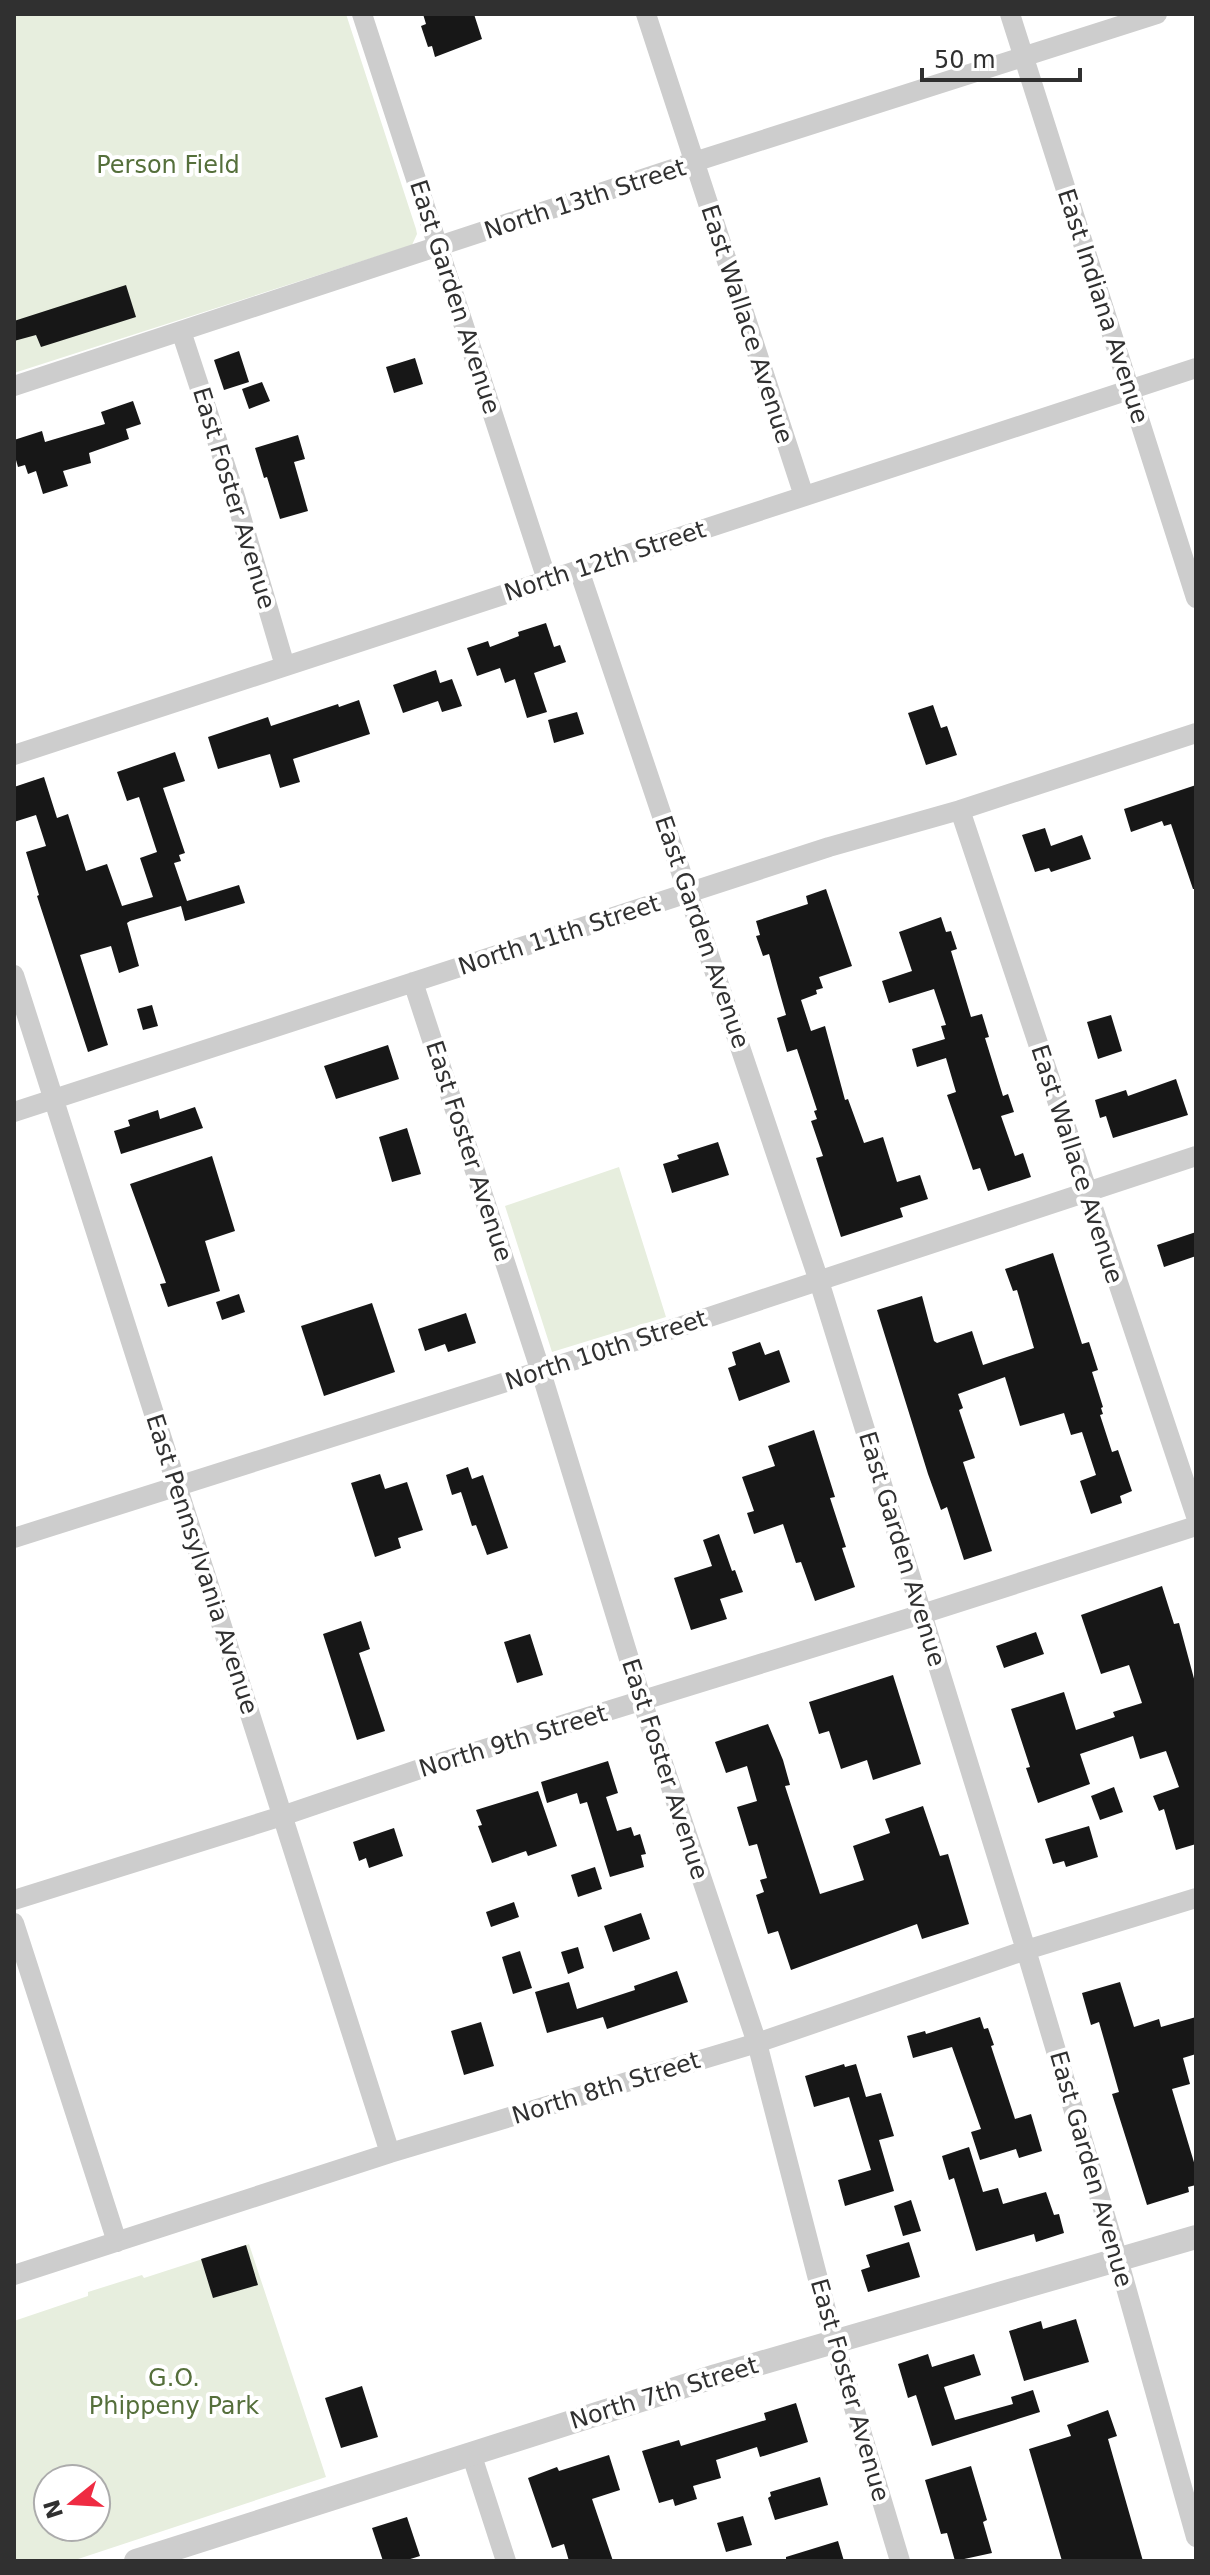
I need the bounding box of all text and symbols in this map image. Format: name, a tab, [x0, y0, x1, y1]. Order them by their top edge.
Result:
scale bar	[922, 32, 1080, 82]
text: 50 m	[934, 46, 996, 74]
park label: Person Field	[96, 151, 240, 179]
street label: North 13th Street	[481, 153, 689, 245]
street label: East Garden Avenue	[404, 177, 506, 417]
street label: East Indiana Avenue	[1052, 185, 1154, 427]
street label: East Wallace Avenue	[695, 201, 799, 447]
street label: East Foster Avenue	[187, 384, 281, 612]
street label: North 12th Street	[501, 515, 709, 607]
street label: East Garden Avenue	[649, 812, 755, 1052]
street label: North 11th Street	[455, 889, 663, 981]
street label: East Foster Avenue	[420, 1037, 518, 1265]
street label: East Wallace Avenue	[1025, 1041, 1129, 1287]
street label: North 10th Street	[502, 1304, 710, 1396]
street label: East Pennsylvania Avenue	[140, 1410, 264, 1718]
street label: East Garden Avenue	[853, 1428, 951, 1670]
street label: East Foster Avenue	[616, 1655, 714, 1883]
street label: North 9th Street	[416, 1699, 610, 1783]
street label: North 8th Street	[509, 2046, 703, 2130]
street label: East Garden Avenue	[1044, 2048, 1138, 2290]
street label: East Foster Avenue	[805, 2275, 895, 2505]
street label: North 7th Street	[567, 2351, 761, 2435]
park label: G.O. Phippeny Park	[89, 2364, 259, 2420]
north arrow	[32, 2463, 112, 2543]
text: N	[39, 2496, 68, 2522]

